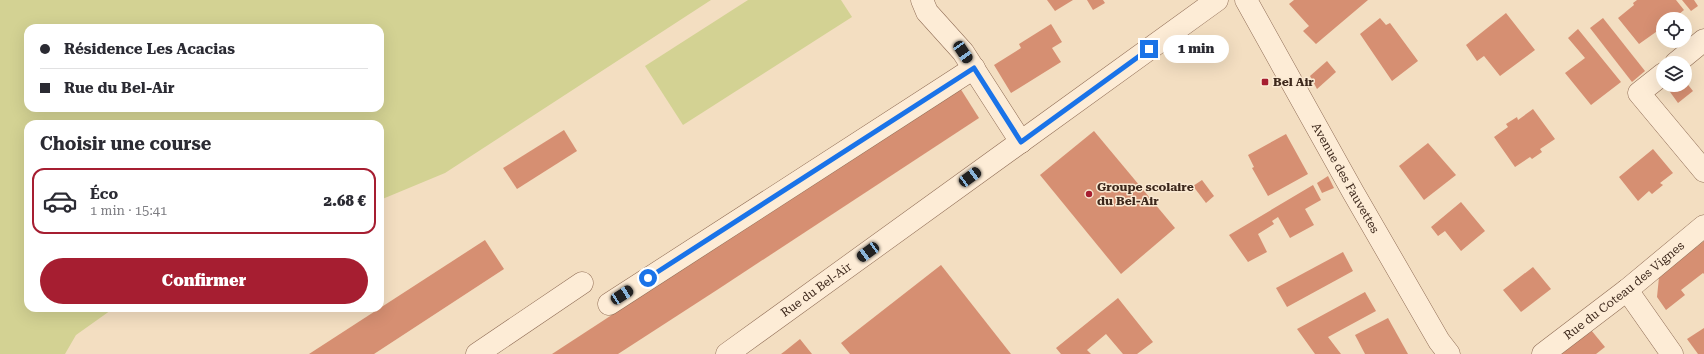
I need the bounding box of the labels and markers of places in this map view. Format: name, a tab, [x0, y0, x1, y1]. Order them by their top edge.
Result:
place label: Bel Air	[1273, 75, 1314, 89]
marker: Bel Air	[1260, 77, 1270, 87]
place label: Groupe scolaire du Bel-Air	[1097, 180, 1194, 208]
marker: Groupe scolaire du Bel-Air	[1084, 189, 1094, 199]

